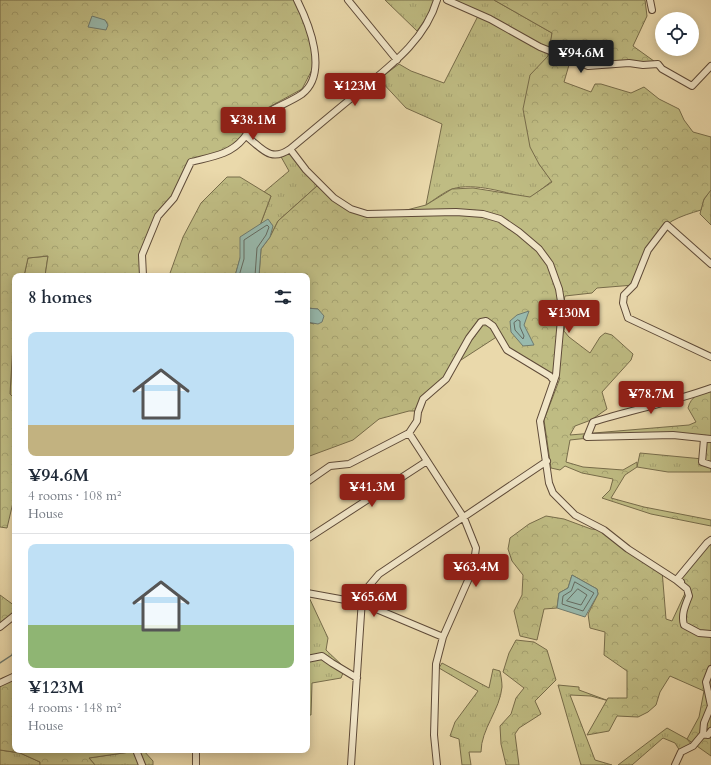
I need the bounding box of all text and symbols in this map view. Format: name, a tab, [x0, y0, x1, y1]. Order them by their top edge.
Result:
map controls	[655, 12, 699, 56]
button: locate	[655, 12, 699, 56]
pin: ¥94.6M	[548, 40, 614, 74]
text: ¥94.6M	[558, 44, 604, 62]
pin: ¥123M	[327, 73, 383, 107]
text: ¥123M	[334, 77, 376, 95]
pin: ¥38.1M	[220, 107, 286, 141]
text: ¥38.1M	[230, 111, 276, 129]
text: 8 homes	[28, 286, 92, 309]
icon: filters	[272, 286, 294, 308]
pin: ¥130M	[541, 300, 597, 334]
text: ¥130M	[548, 304, 590, 322]
icon: home	[125, 358, 197, 430]
pin: ¥78.7M	[618, 381, 684, 415]
text: ¥78.7M	[628, 385, 674, 403]
text: ¥94.6M	[28, 464, 89, 487]
pin: ¥41.3M	[339, 474, 405, 508]
text: ¥41.3M	[349, 478, 395, 496]
text: 4 rooms · 108 m²	[28, 487, 121, 505]
text: House	[28, 505, 63, 523]
pin: ¥63.4M	[443, 554, 509, 588]
text: ¥63.4M	[453, 558, 499, 576]
icon: home	[125, 570, 197, 642]
pin: ¥65.6M	[341, 584, 407, 618]
text: ¥65.6M	[351, 588, 397, 606]
text: ¥123M	[28, 676, 84, 699]
text: 4 rooms · 148 m²	[28, 699, 121, 717]
text: House	[28, 717, 63, 735]

